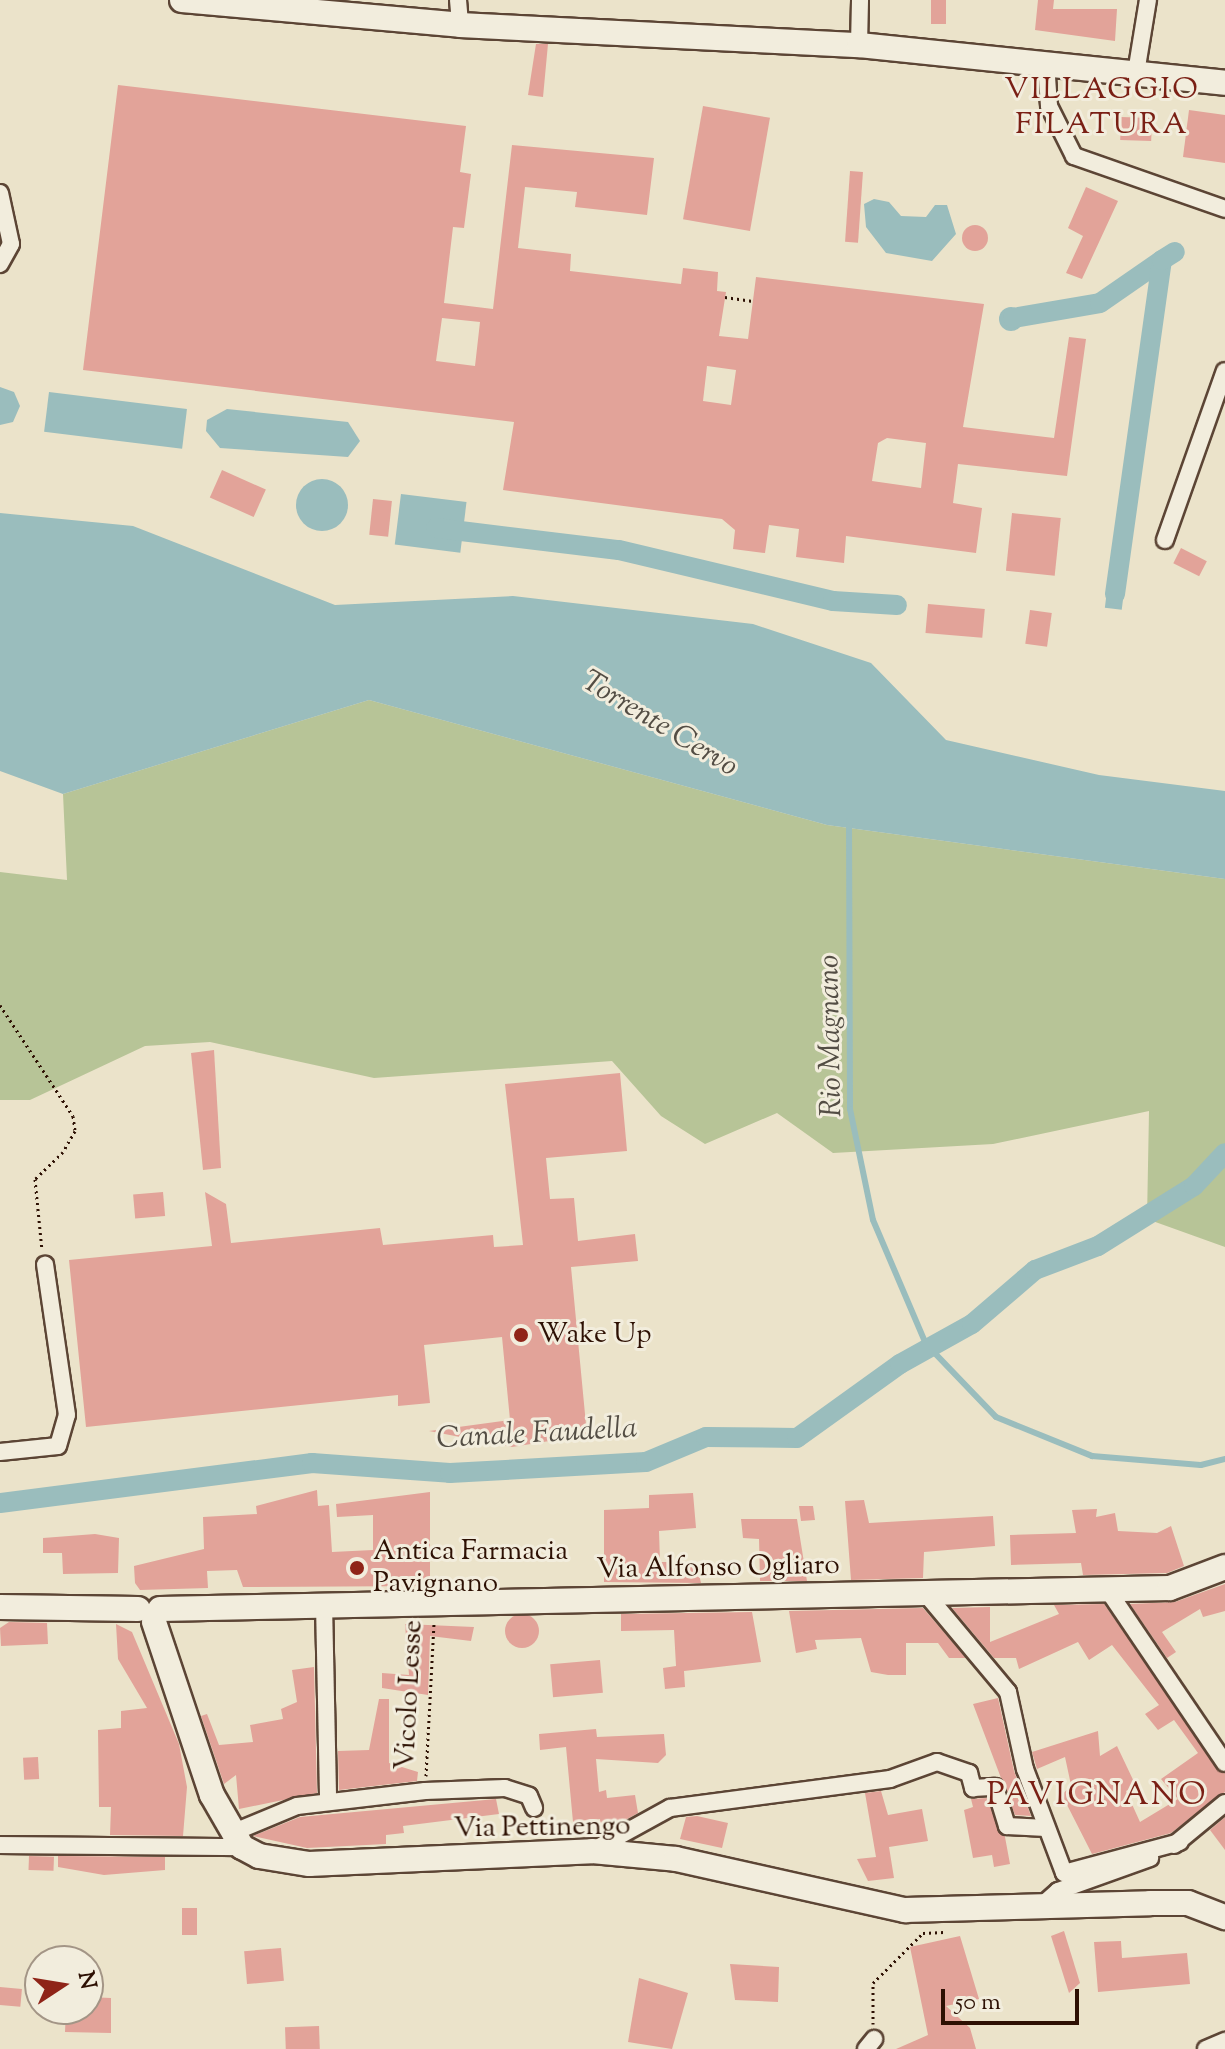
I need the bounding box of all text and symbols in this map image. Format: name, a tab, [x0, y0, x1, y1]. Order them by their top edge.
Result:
district label: VILLAGGIO FILATURA	[1004, 73, 1200, 144]
water label: Torrente Cervo	[574, 664, 744, 786]
water label: Rio Magnano	[813, 955, 851, 1117]
place label: Wake Up	[537, 1318, 651, 1352]
marker: Wake Up	[512, 1326, 530, 1344]
water label: Canale Faudella	[436, 1412, 638, 1458]
place label: Antica Farmacia Pavignano	[373, 1535, 568, 1601]
street label: Via Alfonso Ogliaro	[596, 1549, 840, 1587]
marker: Antica Farmacia Pavignano	[348, 1559, 366, 1577]
street label: Vicolo Lesse	[389, 1619, 431, 1771]
district label: PAVIGNANO	[987, 1777, 1207, 1815]
street label: Via Pettinengo	[453, 1810, 631, 1846]
north arrow	[24, 1945, 104, 2025]
text: N	[68, 1969, 103, 1992]
scale bar	[945, 1973, 1083, 2023]
text: 50 m	[955, 1986, 1001, 2020]

